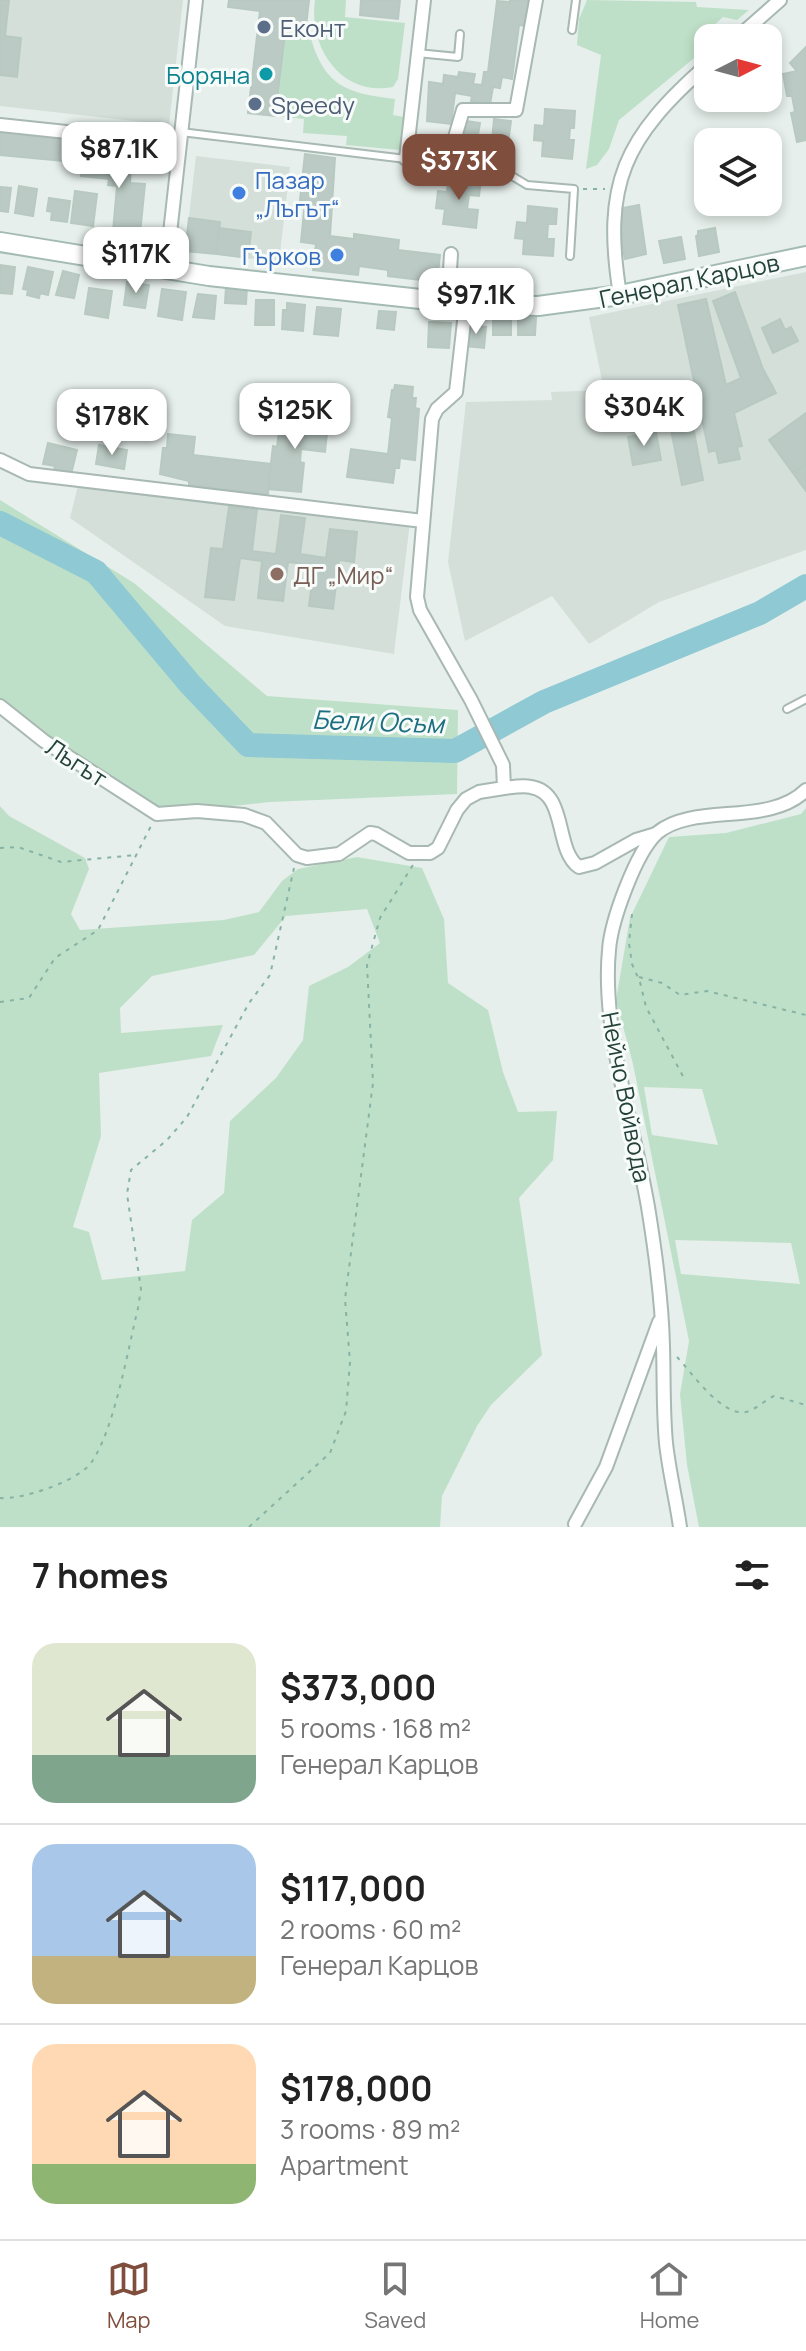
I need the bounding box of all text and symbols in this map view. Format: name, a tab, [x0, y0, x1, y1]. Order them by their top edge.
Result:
place label: Еконт	[280, 11, 346, 44]
marker: Еконт	[255, 18, 273, 36]
north arrow	[694, 24, 782, 112]
map controls	[694, 24, 782, 216]
place label: Боряна	[166, 58, 250, 91]
marker: Боряна	[257, 65, 275, 83]
place label: Speedy	[271, 88, 355, 121]
marker: Speedy	[246, 95, 264, 113]
pin: $87.1K	[54, 122, 184, 190]
button: layers	[694, 128, 782, 216]
text: $87.1K	[80, 130, 158, 166]
pin: $373K	[403, 134, 515, 202]
text: $373K	[420, 142, 498, 178]
place label: Пазар „Лъгът“	[255, 163, 340, 224]
marker: Пазар „Лъгът“	[230, 184, 248, 202]
pin: $117K	[80, 227, 192, 295]
text: $117K	[101, 235, 171, 271]
place label: Гърков	[242, 239, 321, 272]
street label: Генерал Карцов	[596, 245, 782, 315]
marker: Гърков	[328, 246, 346, 264]
pin: $97.1K	[411, 268, 541, 336]
text: $97.1K	[437, 276, 515, 312]
pin: $304K	[588, 380, 700, 448]
pin: $125K	[239, 383, 351, 451]
text: $304K	[603, 388, 685, 424]
pin: $178K	[56, 389, 168, 457]
text: $125K	[257, 391, 333, 427]
text: $178K	[75, 397, 149, 433]
place label: ДГ „Мир“	[293, 558, 393, 591]
marker: ДГ „Мир“	[268, 565, 286, 583]
water label: Бели Осъм	[312, 701, 446, 741]
street label: Лъгът	[40, 730, 114, 794]
street label: Нейчо Войвода	[594, 1009, 660, 1185]
text: 7 homes	[32, 1552, 168, 1598]
icon: filters	[730, 1553, 774, 1597]
text: $373,000	[280, 1664, 436, 1710]
icon: home	[96, 1675, 192, 1771]
text: 5 rooms · 168 m²	[280, 1710, 471, 1746]
text: Генерал Карцов	[280, 1746, 478, 1782]
text: $117,000	[280, 1865, 426, 1911]
icon: home	[96, 1876, 192, 1972]
text: 2 rooms · 60 m²	[280, 1911, 462, 1947]
text: Генерал Карцов	[280, 1947, 478, 1983]
text: $178,000	[280, 2065, 433, 2111]
icon: home	[96, 2076, 192, 2172]
text: 3 rooms · 89 m²	[280, 2111, 460, 2147]
text: Apartment	[280, 2147, 409, 2183]
tab: Map	[107, 2257, 151, 2335]
tab: Saved	[364, 2257, 426, 2335]
tab: Home	[640, 2257, 699, 2335]

